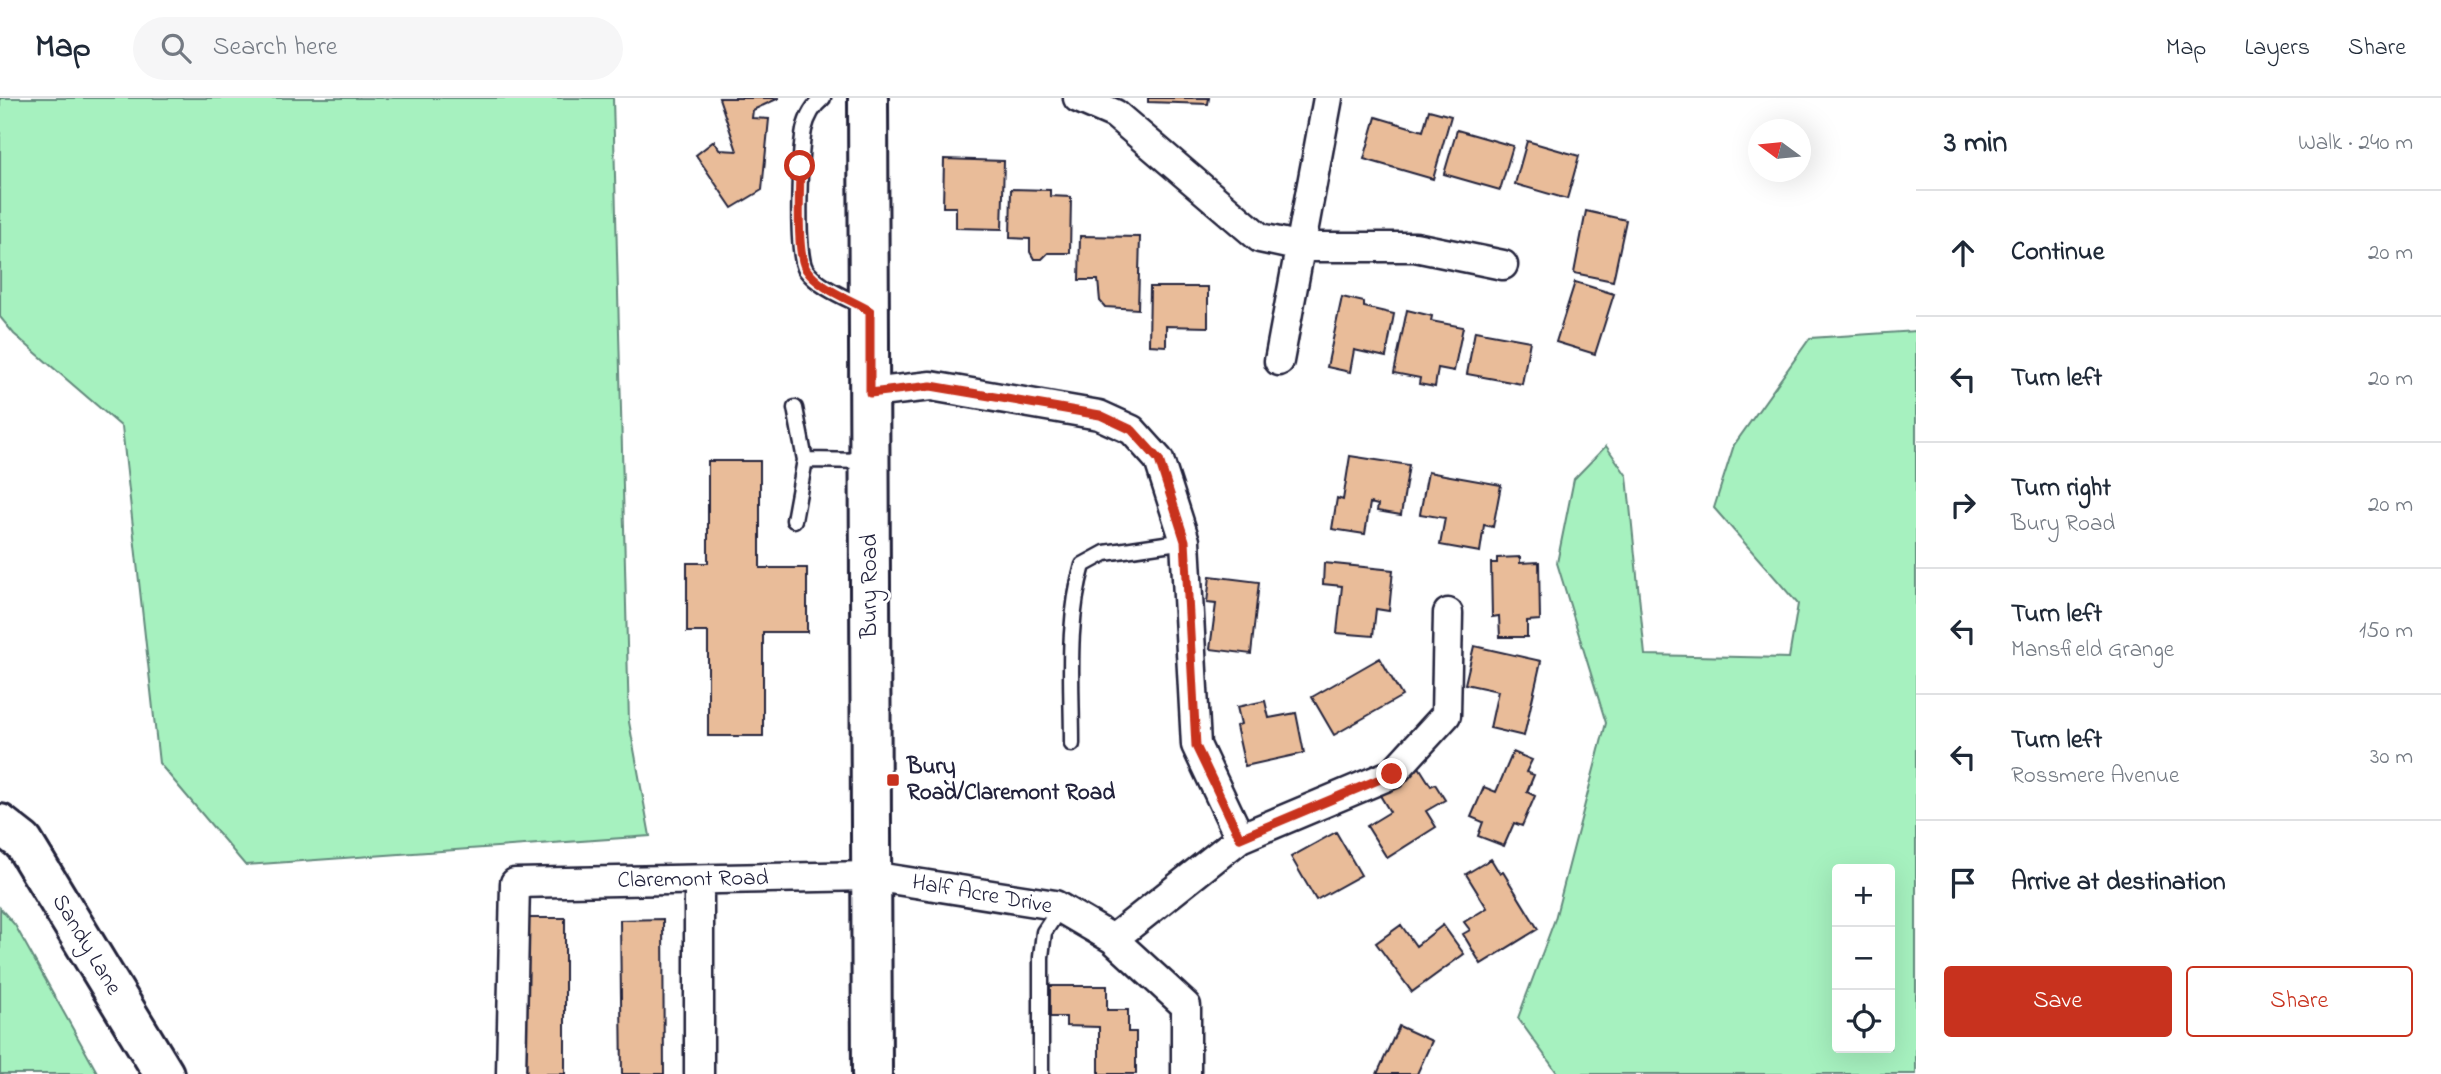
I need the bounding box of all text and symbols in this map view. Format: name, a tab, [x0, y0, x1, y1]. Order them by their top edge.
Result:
search box	[133, 17, 623, 80]
text: Map	[35, 24, 91, 72]
icon: search	[157, 29, 195, 67]
text: Search here	[213, 29, 337, 67]
text: Map	[2166, 31, 2206, 66]
text: Layers	[2244, 31, 2310, 66]
text: Share	[2348, 31, 2406, 66]
north arrow	[1748, 119, 1811, 182]
text: 3 min	[1944, 122, 2007, 166]
text: Walk · 240 m	[2298, 127, 2413, 160]
route start	[784, 150, 815, 181]
icon: ahead	[1944, 234, 1982, 272]
text: Continue	[2011, 234, 2104, 272]
text: 20 m	[2368, 237, 2413, 270]
icon: left	[1944, 360, 1982, 398]
text: Turn left	[2011, 360, 2102, 398]
text: 20 m	[2368, 363, 2413, 396]
text: Turn right	[2011, 470, 2111, 508]
icon: right	[1944, 486, 1982, 524]
text: 20 m	[2368, 489, 2413, 522]
text: Bury Road	[2011, 508, 2115, 541]
street label: Bury Road	[854, 534, 889, 639]
text: Turn left	[2011, 596, 2102, 634]
icon: left	[1944, 612, 1982, 650]
text: 150 m	[2359, 615, 2413, 648]
text: Mansfield Grange	[2011, 634, 2174, 667]
text: Turn left	[2011, 722, 2102, 760]
icon: left	[1944, 738, 1982, 776]
text: 30 m	[2370, 741, 2413, 774]
place label: Bury Road/Claremont Road	[906, 751, 1115, 810]
route end	[1376, 758, 1407, 789]
text: Rossmere Avenue	[2011, 760, 2179, 793]
marker: Bury Road/Claremont Road	[885, 772, 901, 788]
street label: Claremont Road	[617, 862, 769, 898]
map controls	[1832, 864, 1895, 1053]
button: +	[1832, 864, 1895, 927]
icon: arrive	[1944, 864, 1982, 902]
text: Arrive at destination	[2011, 864, 2226, 902]
street label: Half Acre Drive	[909, 866, 1055, 924]
street label: Sandy Lane	[41, 888, 129, 1003]
button: −	[1832, 927, 1895, 990]
button: Save	[1944, 966, 2172, 1037]
button: Share	[2186, 966, 2413, 1037]
button: locate	[1832, 990, 1895, 1053]

